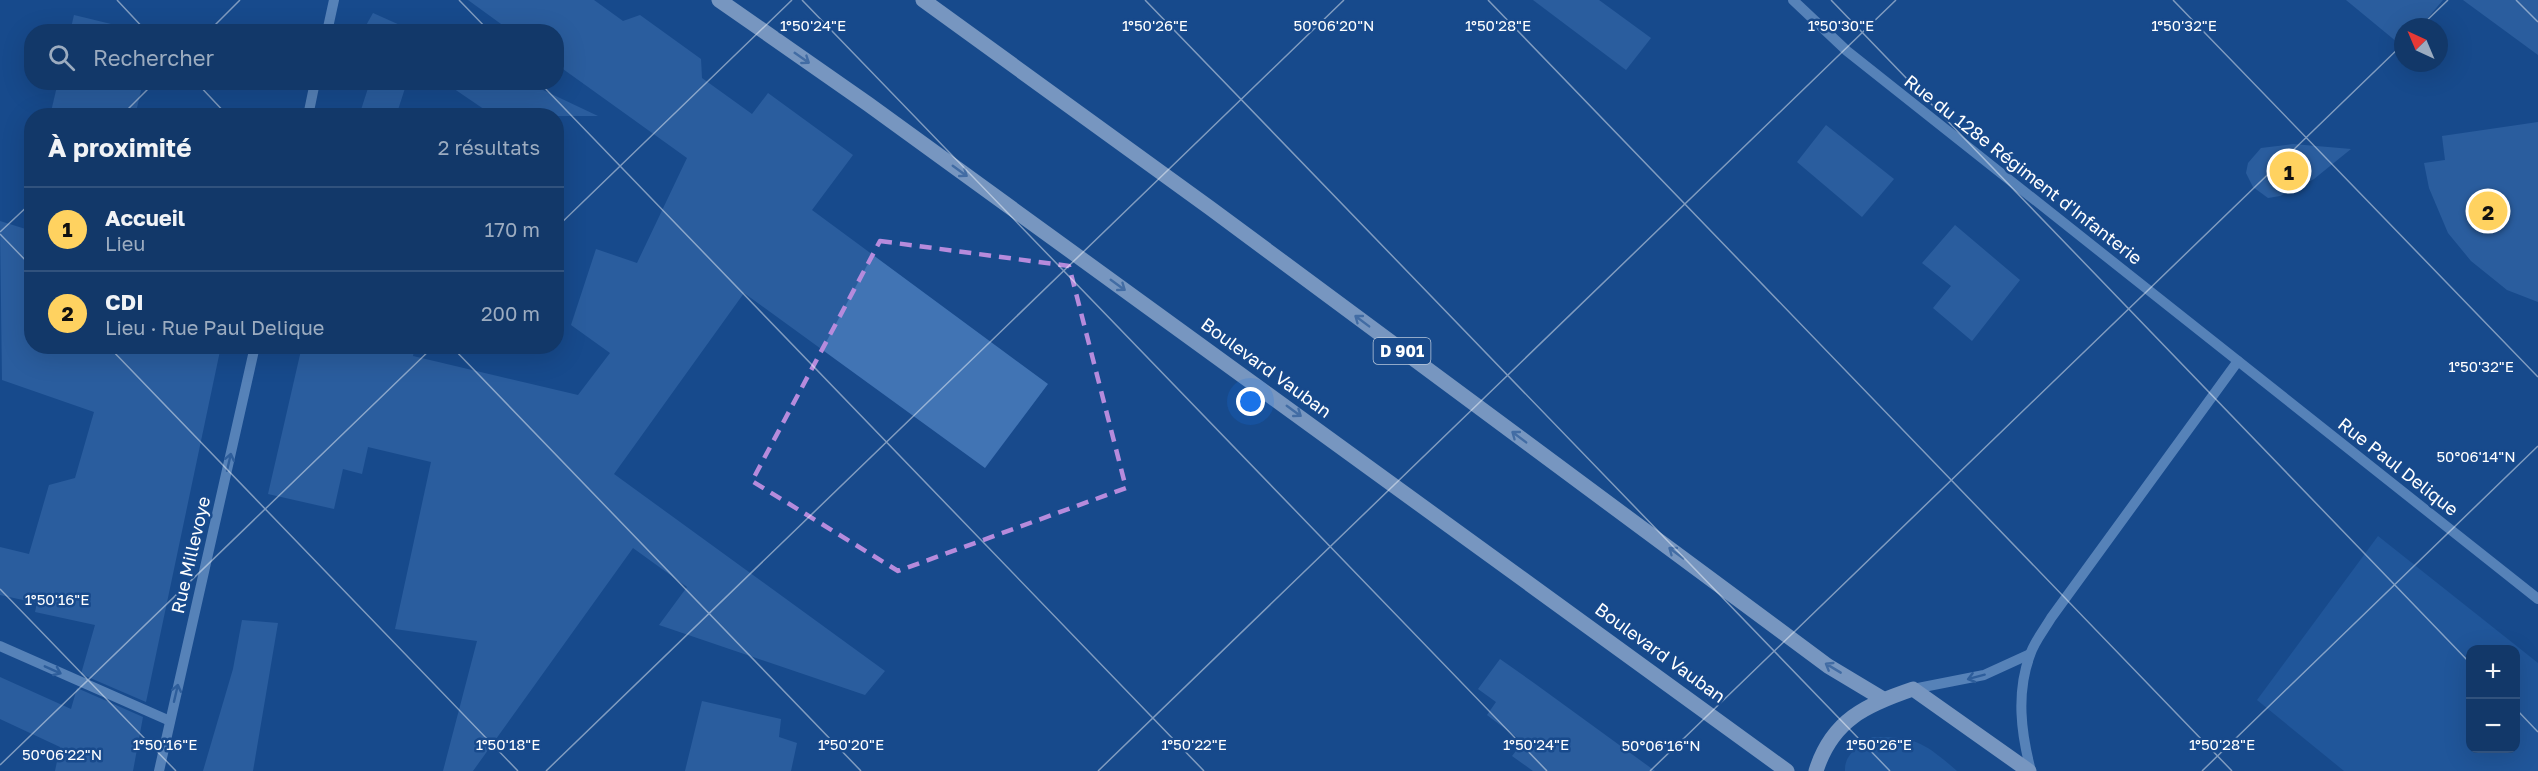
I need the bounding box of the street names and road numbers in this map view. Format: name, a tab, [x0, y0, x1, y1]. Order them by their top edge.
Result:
street label: Rue du 128e Régiment d'Infanterie	[1900, 70, 2147, 269]
street label: Boulevard Vauban	[1197, 312, 1336, 422]
road number: D 901	[1374, 338, 1430, 364]
street label: Rue Paul Delique	[2334, 412, 2463, 520]
street label: Rue Millevoye	[166, 494, 214, 616]
street label: Boulevard Vauban	[1591, 597, 1730, 707]

